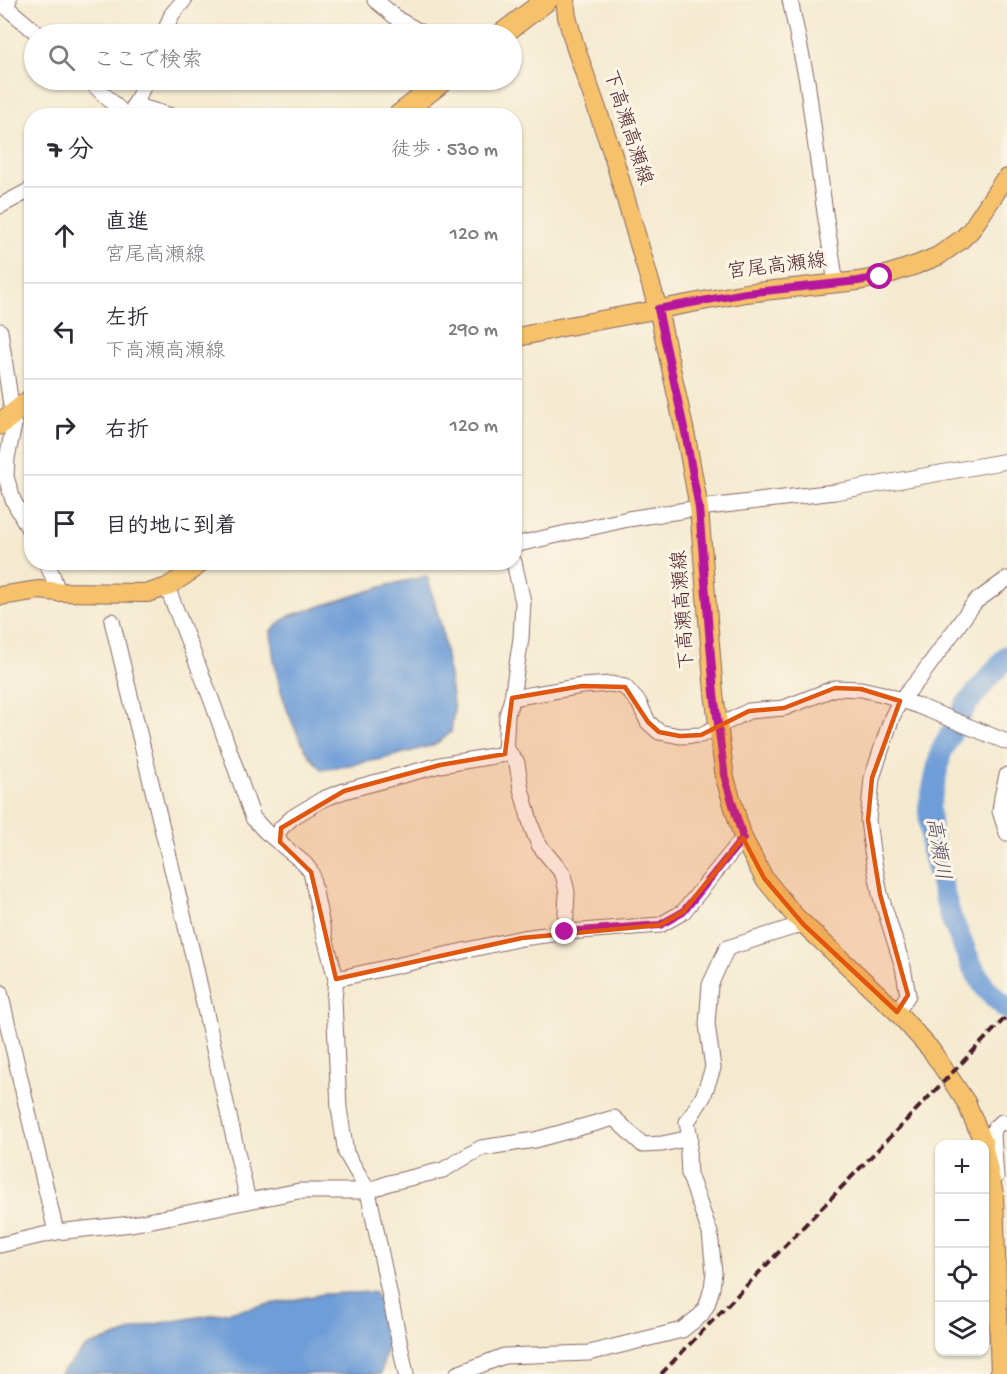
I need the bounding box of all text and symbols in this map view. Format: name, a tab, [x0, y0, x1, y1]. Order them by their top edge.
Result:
search box	[24, 24, 522, 90]
icon: search	[45, 41, 78, 74]
text: ここで検索	[93, 49, 203, 75]
street label: 下高瀬高瀬線	[597, 67, 657, 189]
text: 7 分	[48, 137, 94, 168]
text: 徒歩 · 530 m	[391, 140, 498, 163]
text: 直進	[105, 211, 149, 237]
icon: ahead	[48, 219, 81, 252]
text: 120 m	[450, 224, 498, 247]
text: 宮尾高瀬線	[105, 245, 205, 268]
street label: 宮尾高瀬線	[726, 249, 828, 286]
route start	[866, 263, 892, 289]
text: 左折	[105, 307, 149, 333]
icon: left	[48, 315, 81, 348]
text: 290 m	[448, 320, 498, 343]
text: 下高瀬高瀬線	[105, 341, 225, 364]
icon: right	[48, 411, 81, 444]
text: 120 m	[450, 416, 498, 439]
text: 右折	[105, 419, 149, 445]
icon: arrive	[48, 507, 81, 540]
text: 目的地に到着	[105, 515, 237, 541]
street label: 下高瀬高瀬線	[667, 549, 701, 671]
water label: 高瀬川	[919, 816, 955, 882]
route end	[551, 918, 577, 944]
map controls	[935, 1140, 989, 1356]
button: +	[935, 1140, 989, 1194]
button: −	[935, 1194, 989, 1248]
button: locate	[935, 1248, 989, 1302]
button: layers	[935, 1302, 989, 1356]

